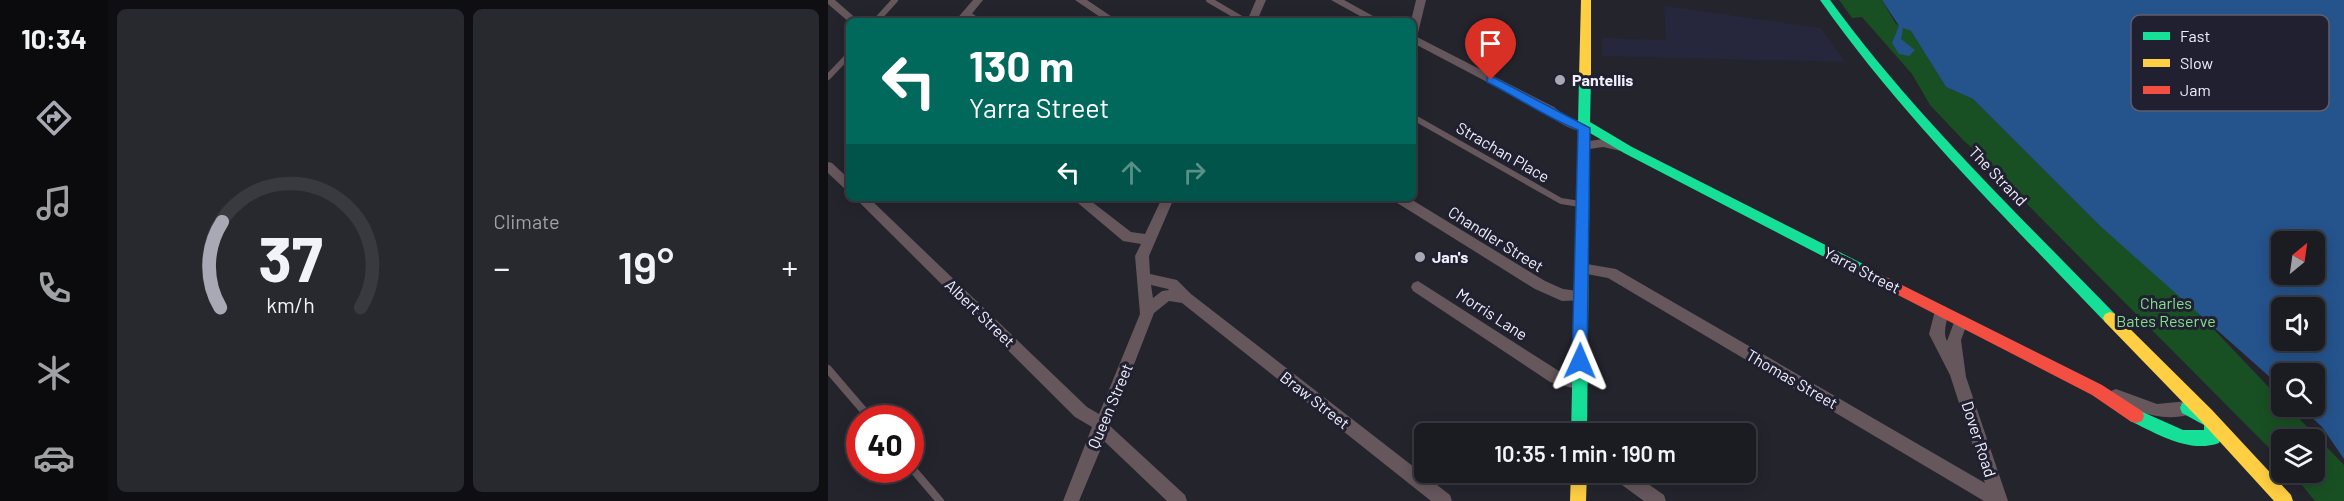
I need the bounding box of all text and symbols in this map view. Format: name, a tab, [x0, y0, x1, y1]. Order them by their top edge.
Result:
legend	[2131, 15, 2329, 111]
pin	[1465, 18, 1516, 80]
text: 10:34	[21, 22, 87, 54]
text: Fast	[2180, 26, 2210, 45]
icon: arrive	[1474, 27, 1507, 60]
text: 130 m	[969, 40, 1074, 90]
icon: left	[870, 42, 948, 120]
text: Slow	[2180, 53, 2213, 72]
place label: Pantellis	[1572, 70, 1633, 89]
marker: Pantellis	[1553, 73, 1567, 87]
text: Jam	[2180, 80, 2211, 99]
text: Yarra Street	[969, 91, 1109, 123]
icon: directions	[33, 97, 75, 139]
street label: Strachan Place	[1453, 117, 1553, 186]
street label: The Strand	[1965, 142, 2031, 209]
icon: left	[1052, 156, 1085, 189]
icon: ahead	[1115, 156, 1148, 189]
icon: right	[1178, 156, 1211, 189]
icon: music	[33, 182, 75, 224]
street label: Chandler Street	[1445, 202, 1547, 275]
text: Climate	[494, 209, 560, 233]
text: 37	[258, 220, 323, 294]
north arrow	[2271, 231, 2325, 285]
map controls	[2271, 231, 2325, 483]
text: 19°	[617, 239, 674, 293]
street label: Yarra Street	[1821, 242, 1904, 297]
text: −	[494, 247, 510, 287]
text: +	[782, 247, 798, 287]
place label: Jan's	[1432, 247, 1468, 266]
marker: Jan's	[1413, 250, 1427, 264]
icon: phone	[33, 267, 75, 309]
street label: Albert Street	[942, 275, 1019, 350]
street label: Morris Lane	[1453, 284, 1531, 344]
text: km/h	[266, 292, 315, 317]
park label: Charles Bates Reserve	[2116, 293, 2216, 330]
button: sound	[2271, 297, 2325, 351]
position arrow	[1548, 329, 1612, 393]
street label: Thomas Street	[1743, 345, 1841, 412]
icon: climate	[33, 352, 75, 394]
street label: Queen Street	[1083, 361, 1136, 451]
button: search	[2271, 363, 2325, 417]
street label: Braw Street	[1277, 367, 1354, 432]
street label: Dover Road	[1958, 399, 2001, 479]
speed limit sign: 40	[846, 405, 924, 483]
button: layers	[2271, 429, 2325, 483]
icon: car	[33, 437, 75, 479]
text: 10:35 · 1 min · 190 m	[1494, 440, 1676, 466]

